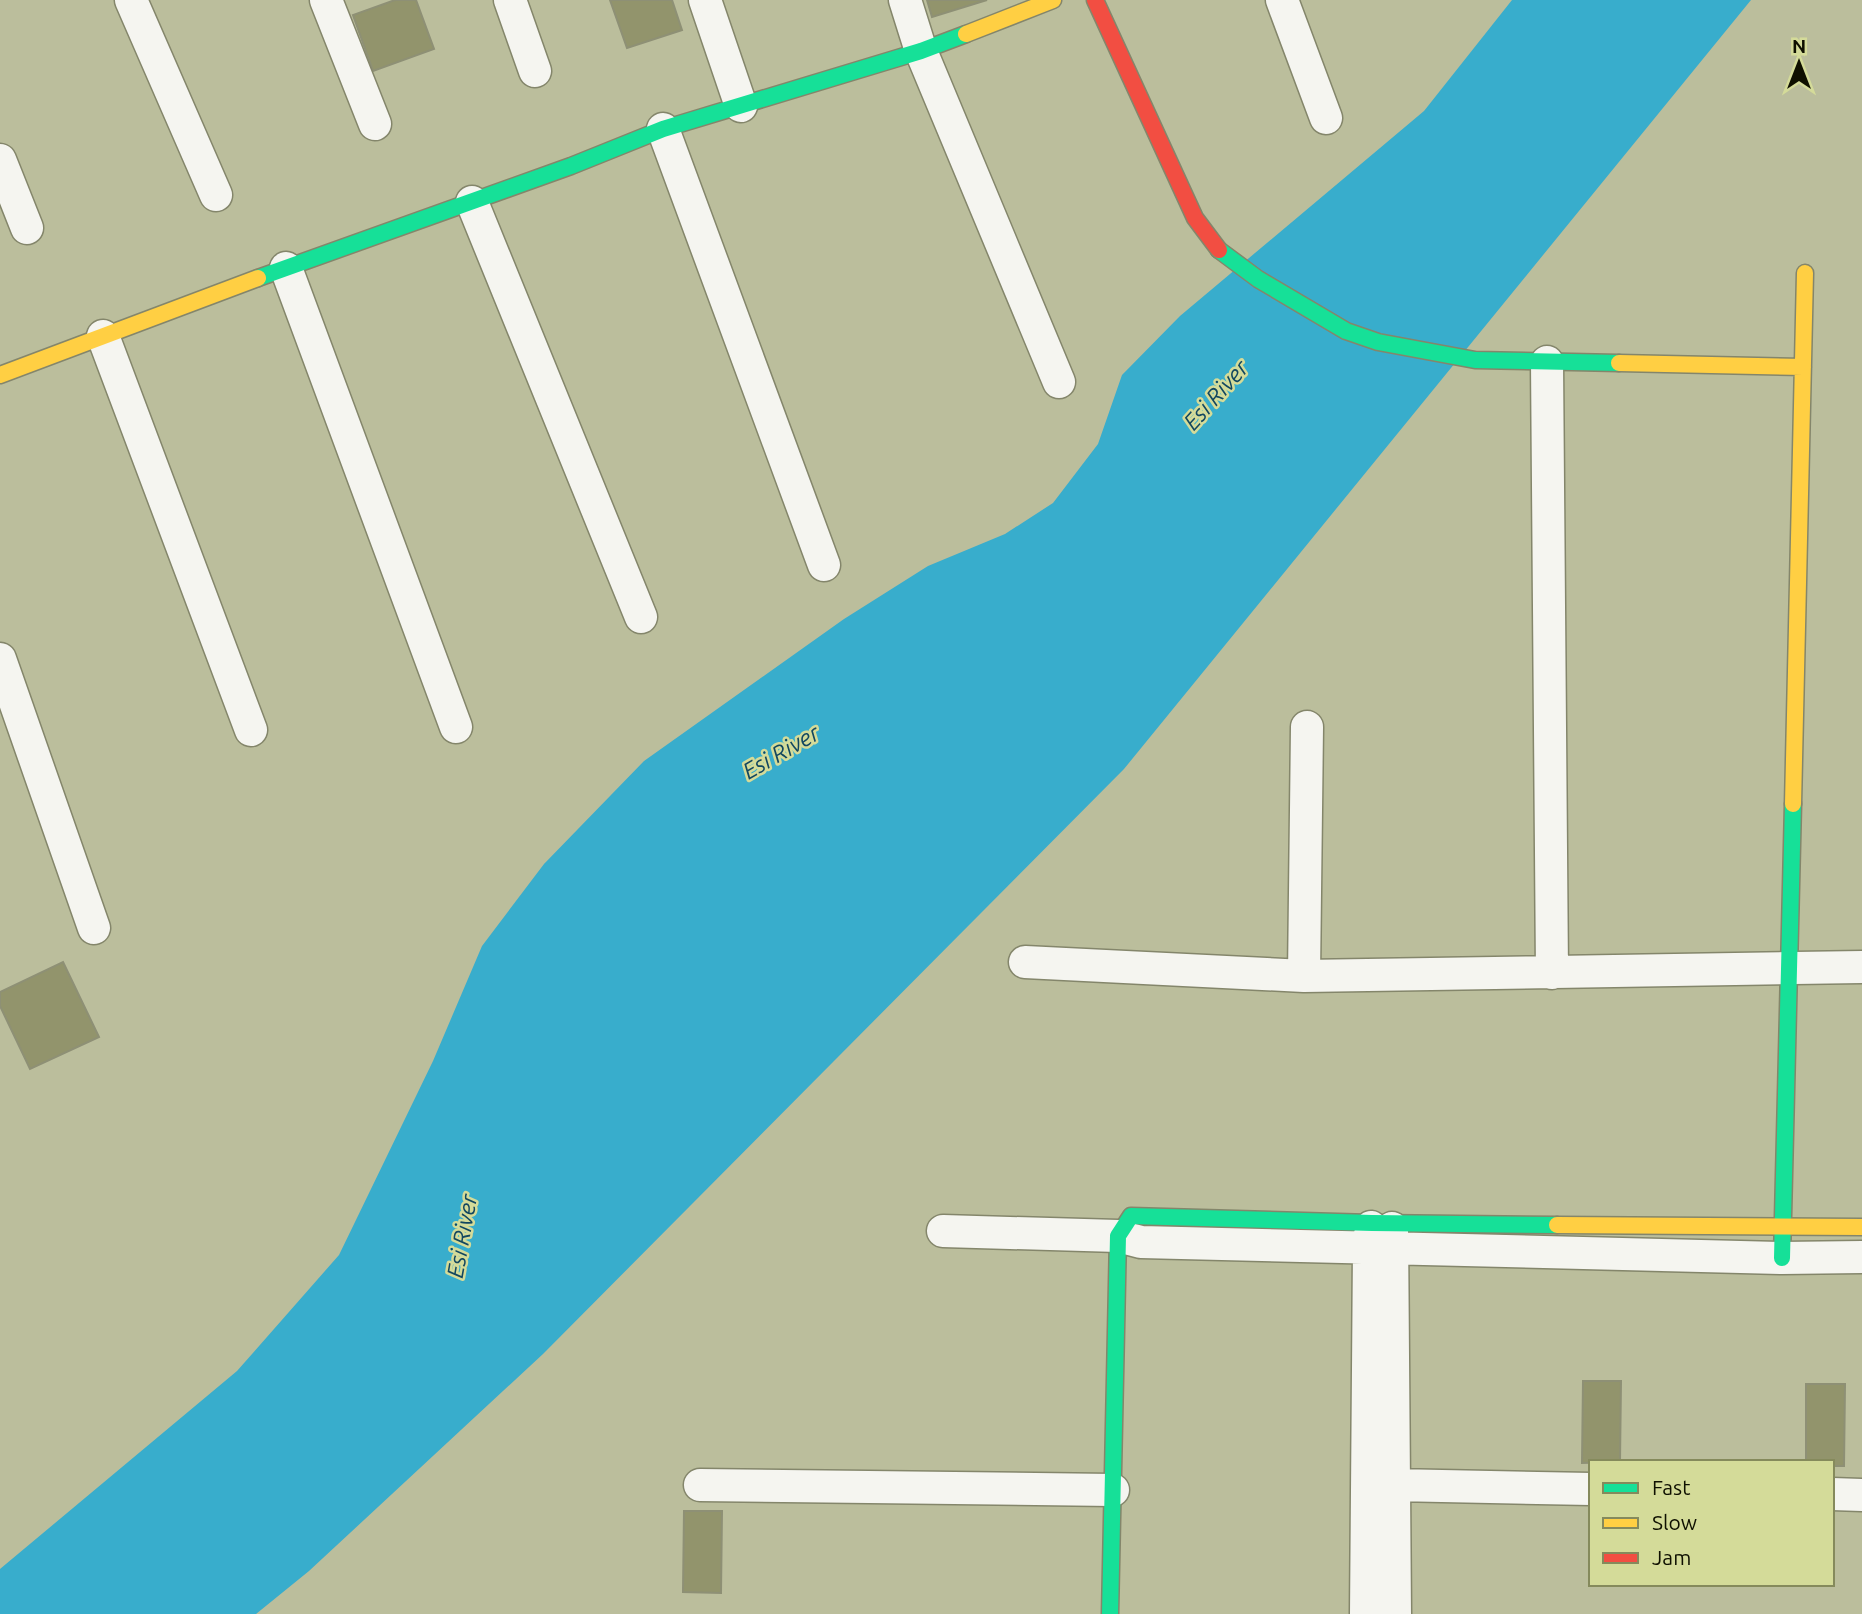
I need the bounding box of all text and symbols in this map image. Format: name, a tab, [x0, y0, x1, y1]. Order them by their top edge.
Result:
north arrow	[1764, 28, 1834, 98]
text: N	[1792, 35, 1806, 57]
water label: Esi River	[1178, 354, 1254, 434]
water label: Esi River	[738, 719, 825, 783]
water label: Esi River	[442, 1191, 481, 1280]
legend	[1589, 1460, 1834, 1586]
text: Fast	[1652, 1475, 1690, 1499]
text: Slow	[1652, 1510, 1697, 1534]
text: Jam	[1652, 1545, 1691, 1569]

